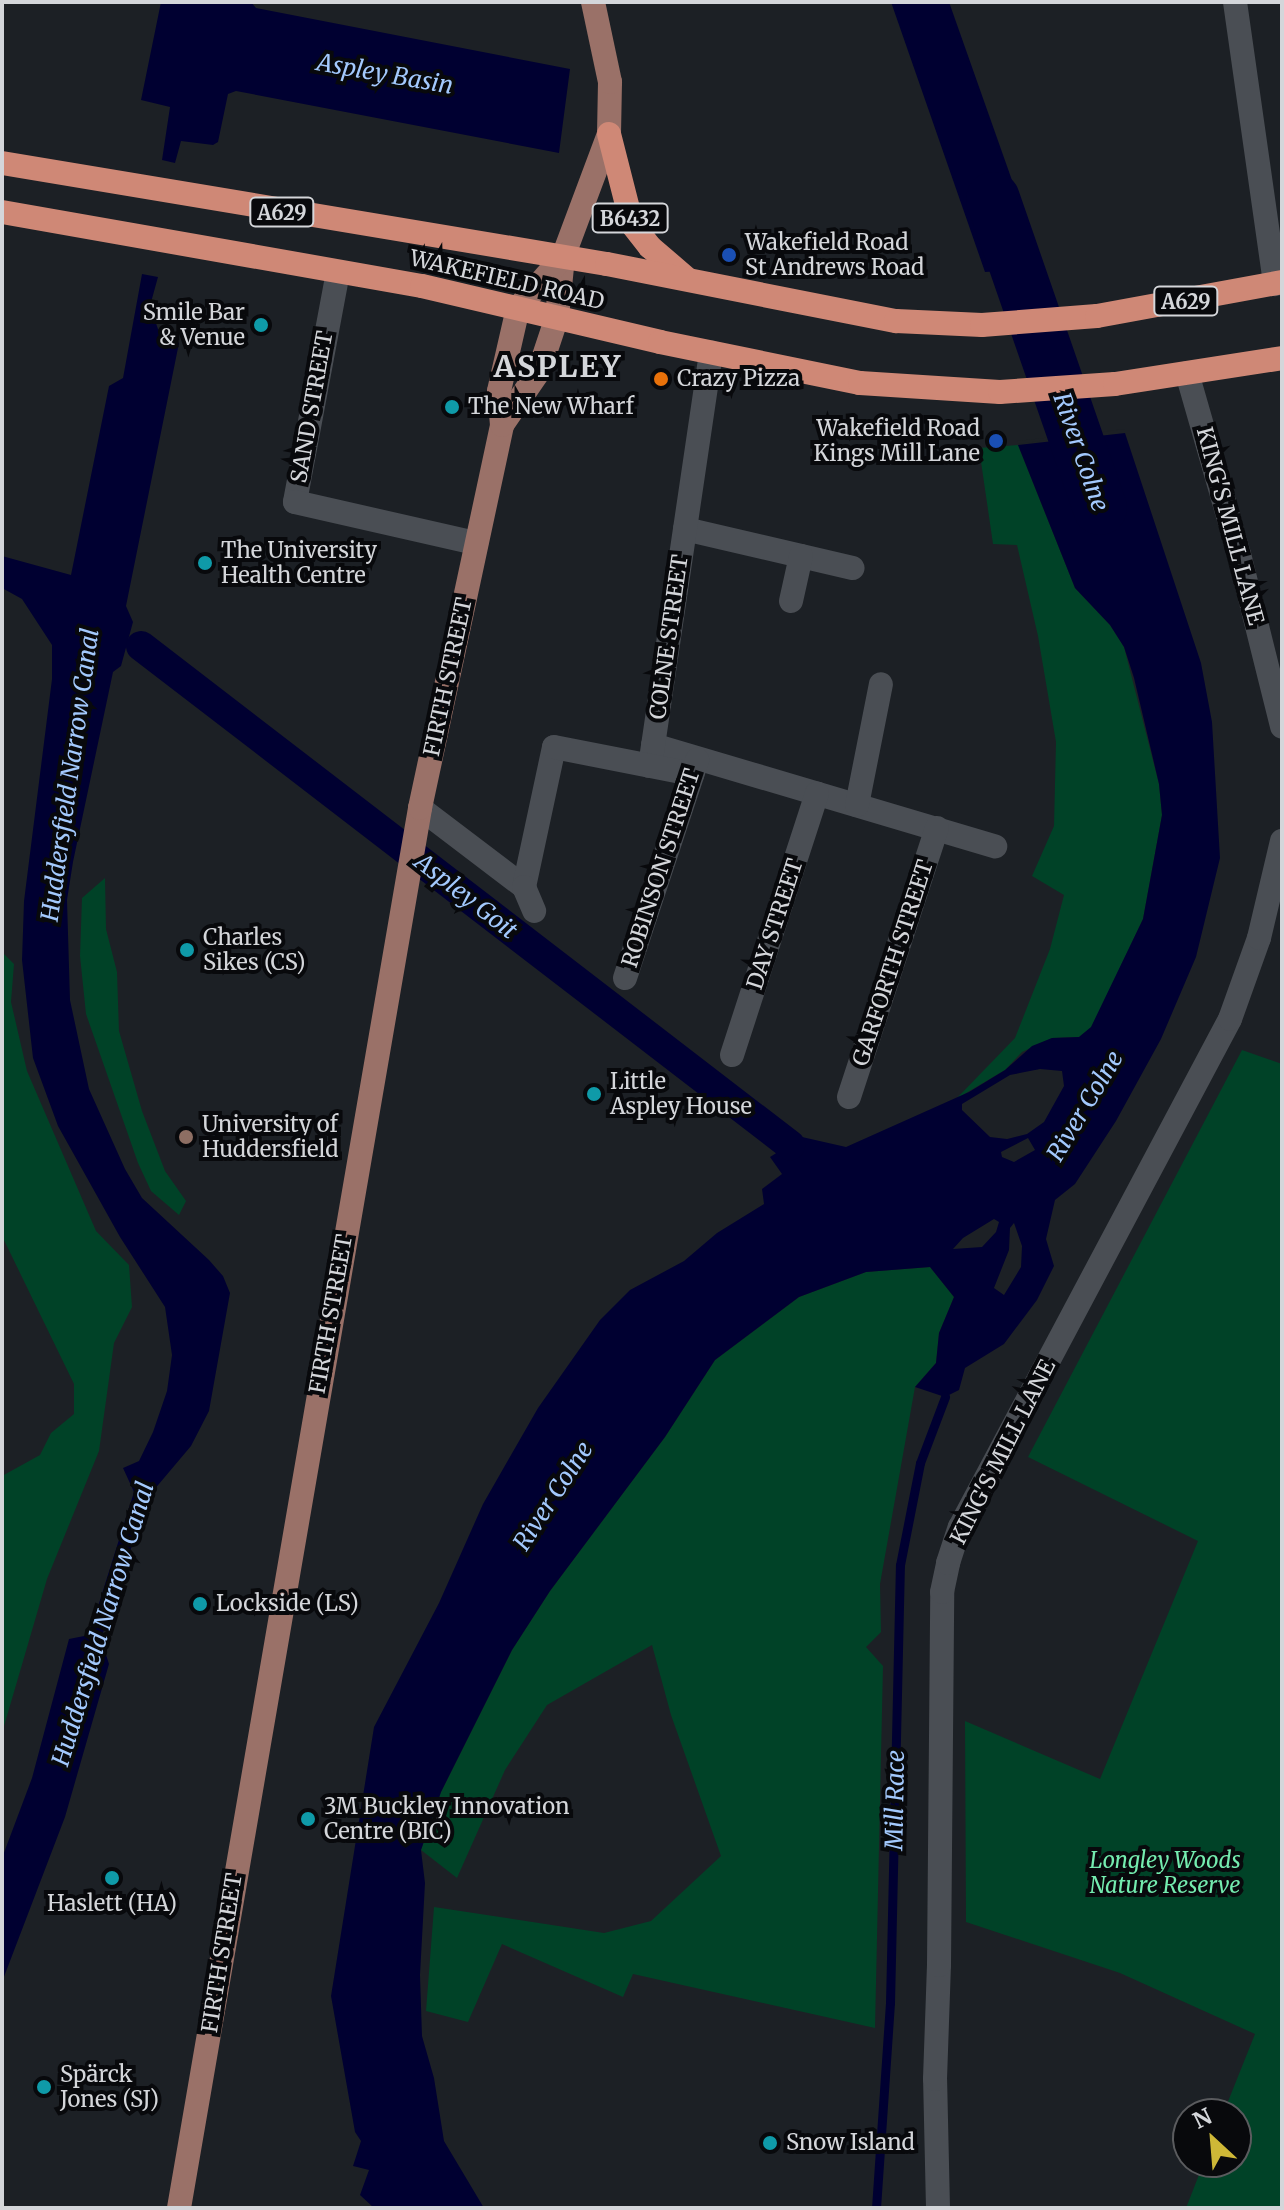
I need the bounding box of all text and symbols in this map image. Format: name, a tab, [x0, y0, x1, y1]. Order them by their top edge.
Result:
water label: Aspley Basin	[315, 48, 455, 100]
road number: A629	[248, 196, 316, 228]
road number: B6432	[590, 202, 670, 234]
place label: Wakefield Road St Andrews Road	[745, 229, 924, 280]
street label: WAKEFIELD ROAD	[407, 245, 607, 315]
marker: Wakefield Road St Andrews Road	[720, 246, 738, 264]
road number: A629	[1152, 285, 1220, 317]
place label: Smile Bar & Venue	[143, 299, 245, 350]
marker: Smile Bar & Venue	[252, 316, 270, 334]
street label: SAND STREET	[286, 329, 338, 485]
district label: ASPLEY	[494, 348, 622, 384]
place label: Crazy Pizza	[677, 366, 800, 392]
marker: Crazy Pizza	[652, 370, 670, 388]
water label: River Colne	[1047, 389, 1115, 515]
place label: The New Wharf	[468, 394, 634, 420]
marker: The New Wharf	[443, 398, 461, 416]
place label: Wakefield Road Kings Mill Lane	[814, 415, 980, 466]
street label: KING'S MILL LANE	[1191, 424, 1269, 628]
marker: Wakefield Road Kings Mill Lane	[987, 432, 1005, 450]
place label: The University Health Centre	[221, 537, 377, 588]
street label: COLNE STREET	[644, 553, 694, 721]
marker: The University Health Centre	[196, 554, 214, 572]
street label: FIRTH STREET	[418, 595, 478, 759]
water label: Huddersfield Narrow Canal	[35, 627, 105, 923]
street label: ROBINSON STREET	[616, 765, 706, 971]
water label: Aspley Goit	[409, 847, 523, 945]
street label: DAY STREET	[741, 855, 809, 993]
street label: GARFORTH STREET	[847, 857, 939, 1069]
place label: Charles Sikes (CS)	[203, 924, 306, 976]
marker: Charles Sikes (CS)	[178, 941, 196, 959]
water label: River Colne	[1041, 1046, 1129, 1166]
place label: Little Aspley House	[610, 1068, 752, 1120]
marker: Little Aspley House	[585, 1085, 603, 1103]
place label: University of Huddersfield	[202, 1111, 339, 1162]
marker: University of Huddersfield	[177, 1128, 195, 1146]
street label: FIRTH STREET	[304, 1232, 358, 1396]
street label: KING'S MILL LANE	[945, 1355, 1061, 1549]
water label: River Colne	[507, 1436, 599, 1556]
water label: Huddersfield Narrow Canal	[46, 1478, 160, 1770]
place label: Lockside (LS)	[216, 1591, 359, 1617]
marker: Lockside (LS)	[191, 1595, 209, 1613]
water label: Mill Race	[880, 1750, 910, 1850]
place label: 3M Buckley Innovation Centre (BIC)	[324, 1793, 570, 1844]
marker: 3M Buckley Innovation Centre (BIC)	[299, 1810, 317, 1828]
park label: Longley Woods Nature Reserve	[1089, 1847, 1241, 1898]
marker: Haslett (HA)	[103, 1869, 121, 1887]
street label: FIRTH STREET	[196, 1871, 248, 2035]
place label: Haslett (HA)	[47, 1891, 177, 1917]
place label: Spärck Jones (SJ)	[60, 2061, 159, 2112]
marker: Spärck Jones (SJ)	[35, 2078, 53, 2096]
north arrow	[1172, 2098, 1252, 2178]
text: N	[1188, 2102, 1216, 2135]
place label: Snow Island	[786, 2130, 915, 2156]
marker: Snow Island	[761, 2134, 779, 2152]

